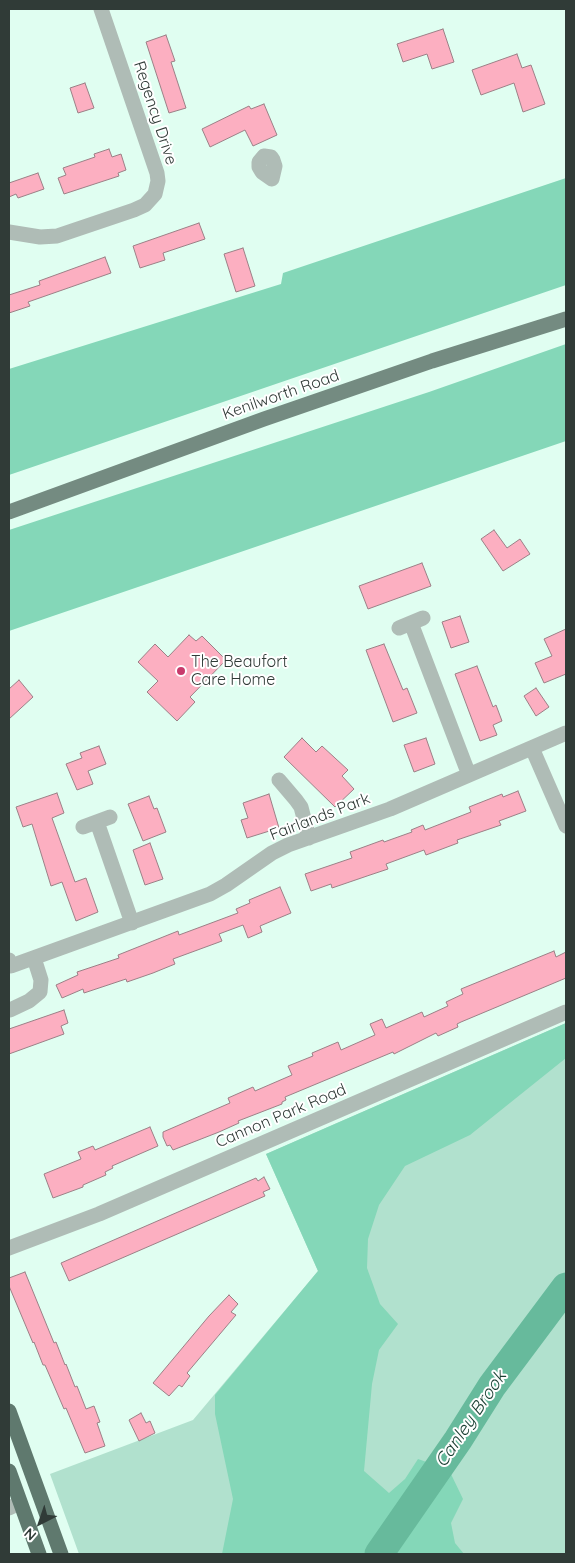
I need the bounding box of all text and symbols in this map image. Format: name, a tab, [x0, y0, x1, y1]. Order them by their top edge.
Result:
street label: Regency Drive	[129, 59, 181, 167]
street label: Kenilworth Road	[220, 366, 342, 424]
place label: The Beaufort Care Home	[191, 652, 288, 690]
marker: The Beaufort Care Home	[175, 665, 187, 677]
street label: Fairlands Park	[267, 789, 373, 845]
street label: Cannon Park Road	[213, 1080, 349, 1152]
water label: Canley Brook	[431, 1367, 511, 1471]
north arrow	[15, 1498, 65, 1548]
text: N	[20, 1524, 40, 1544]

